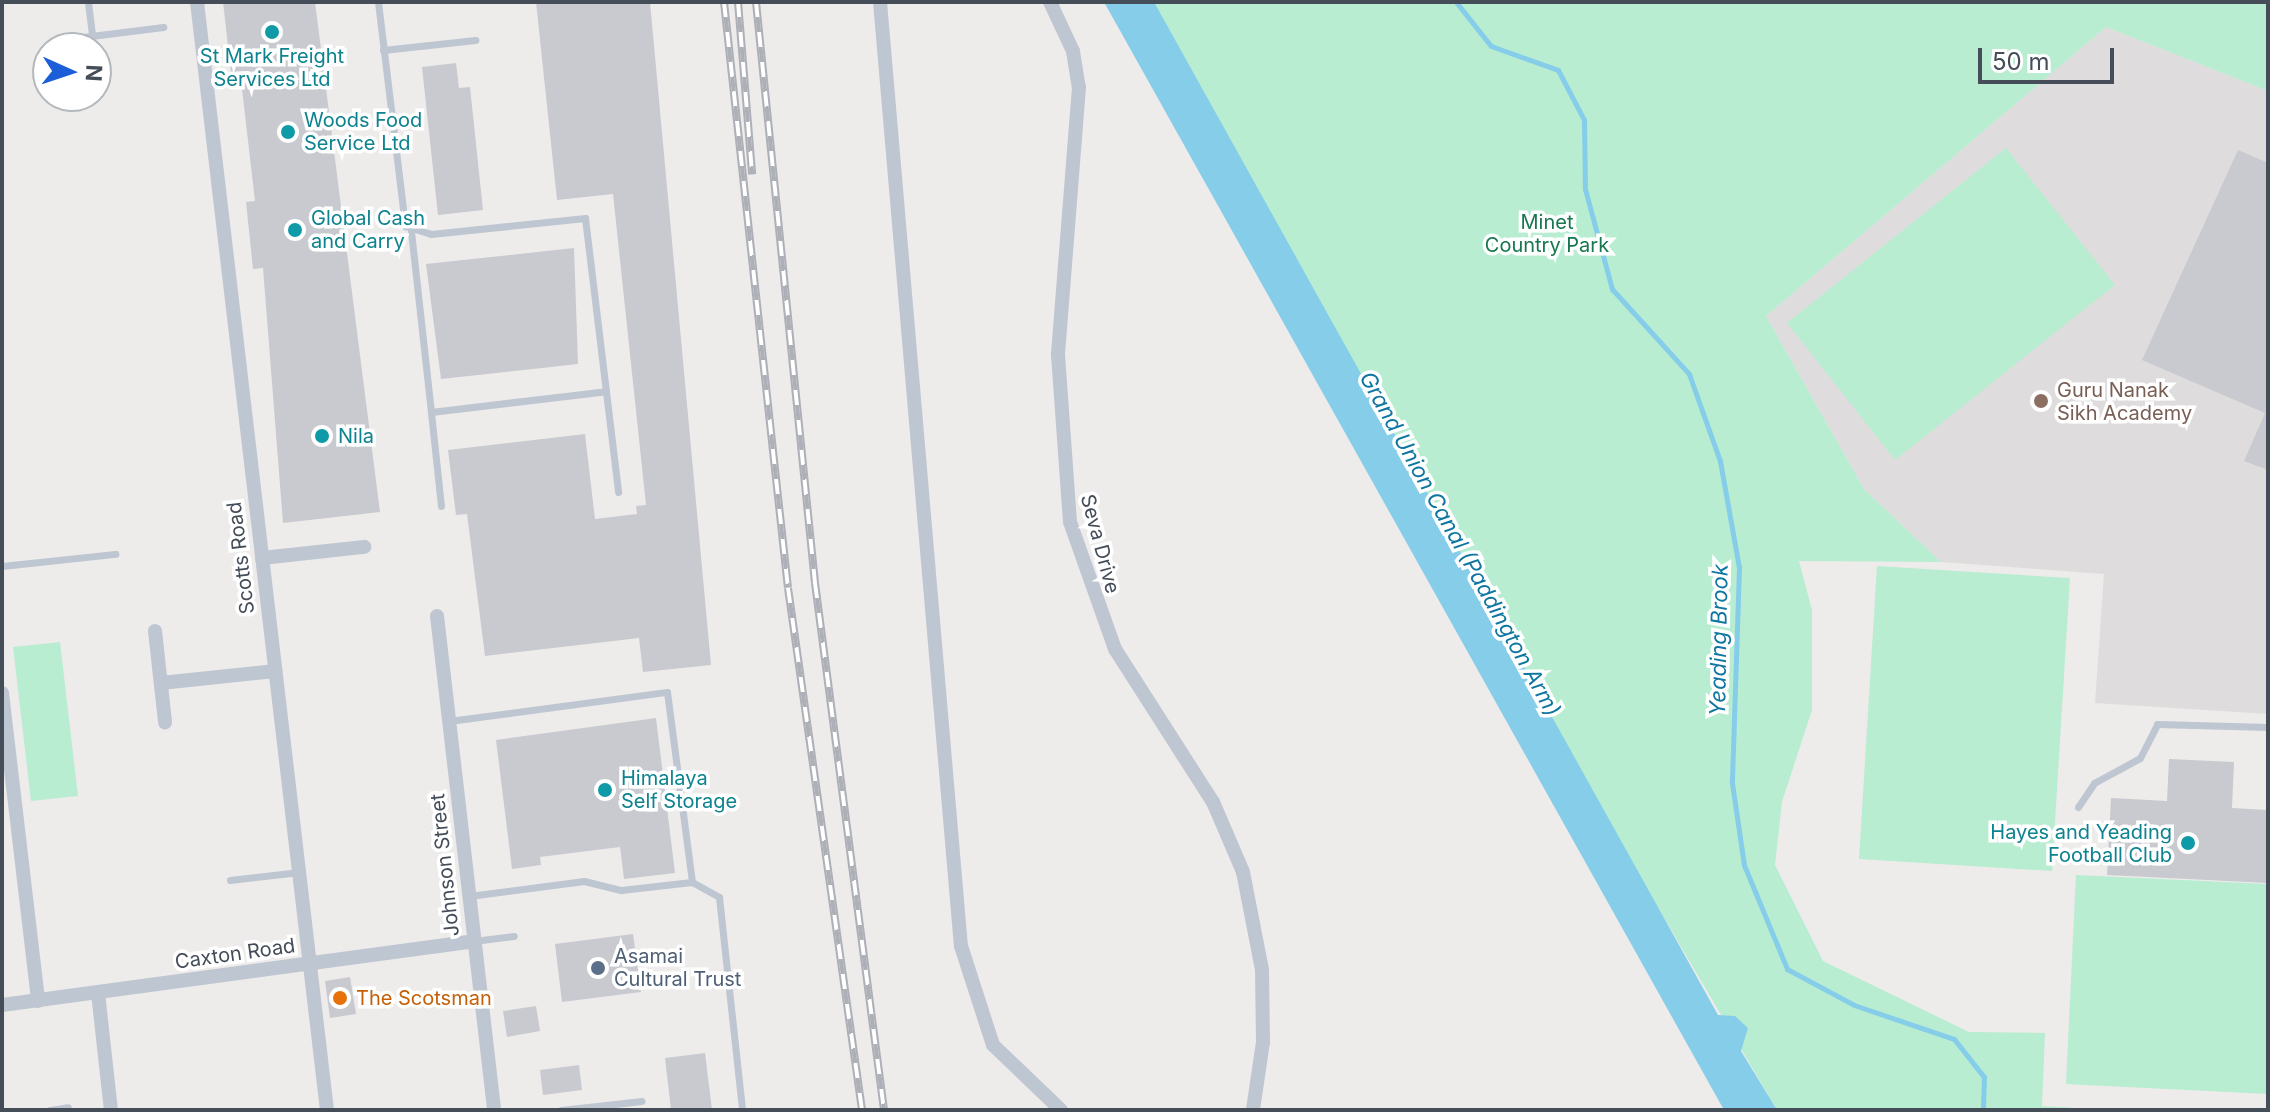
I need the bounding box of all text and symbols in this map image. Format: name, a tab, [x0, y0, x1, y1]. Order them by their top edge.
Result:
marker: St Mark Freight Services Ltd	[263, 23, 281, 41]
north arrow	[32, 32, 112, 112]
scale bar	[1982, 32, 2118, 82]
place label: St Mark Freight Services Ltd	[200, 44, 344, 91]
text: 50 m	[1992, 47, 2050, 76]
text: N	[81, 64, 107, 82]
place label: Woods Food Service Ltd	[304, 108, 422, 155]
marker: Woods Food Service Ltd	[279, 123, 297, 141]
place label: Global Cash and Carry	[311, 206, 425, 253]
park label: Minet Country Park	[1485, 211, 1609, 258]
marker: Global Cash and Carry	[286, 221, 304, 239]
water label: Grand Union Canal (Paddington Arm)	[1354, 367, 1566, 721]
place label: Guru Nanak Sikh Academy	[2057, 378, 2192, 425]
marker: Guru Nanak Sikh Academy	[2032, 392, 2050, 410]
place label: Nila	[338, 424, 374, 448]
marker: Nila	[313, 427, 331, 445]
street label: Seva Drive	[1075, 492, 1125, 596]
street label: Scotts Road	[222, 500, 260, 616]
water label: Yeading Brook	[1704, 564, 1734, 716]
place label: Himalaya Self Storage	[621, 766, 737, 813]
marker: Himalaya Self Storage	[596, 781, 614, 799]
street label: Johnson Street	[426, 792, 464, 938]
place label: Hayes and Yeading Football Club	[1990, 820, 2172, 867]
marker: Hayes and Yeading Football Club	[2179, 834, 2197, 852]
street label: Caxton Road	[173, 934, 297, 974]
place label: Asamai Cultural Trust	[614, 944, 741, 991]
marker: Asamai Cultural Trust	[589, 959, 607, 977]
place label: The Scotsman	[356, 986, 492, 1010]
marker: The Scotsman	[331, 989, 349, 1007]

